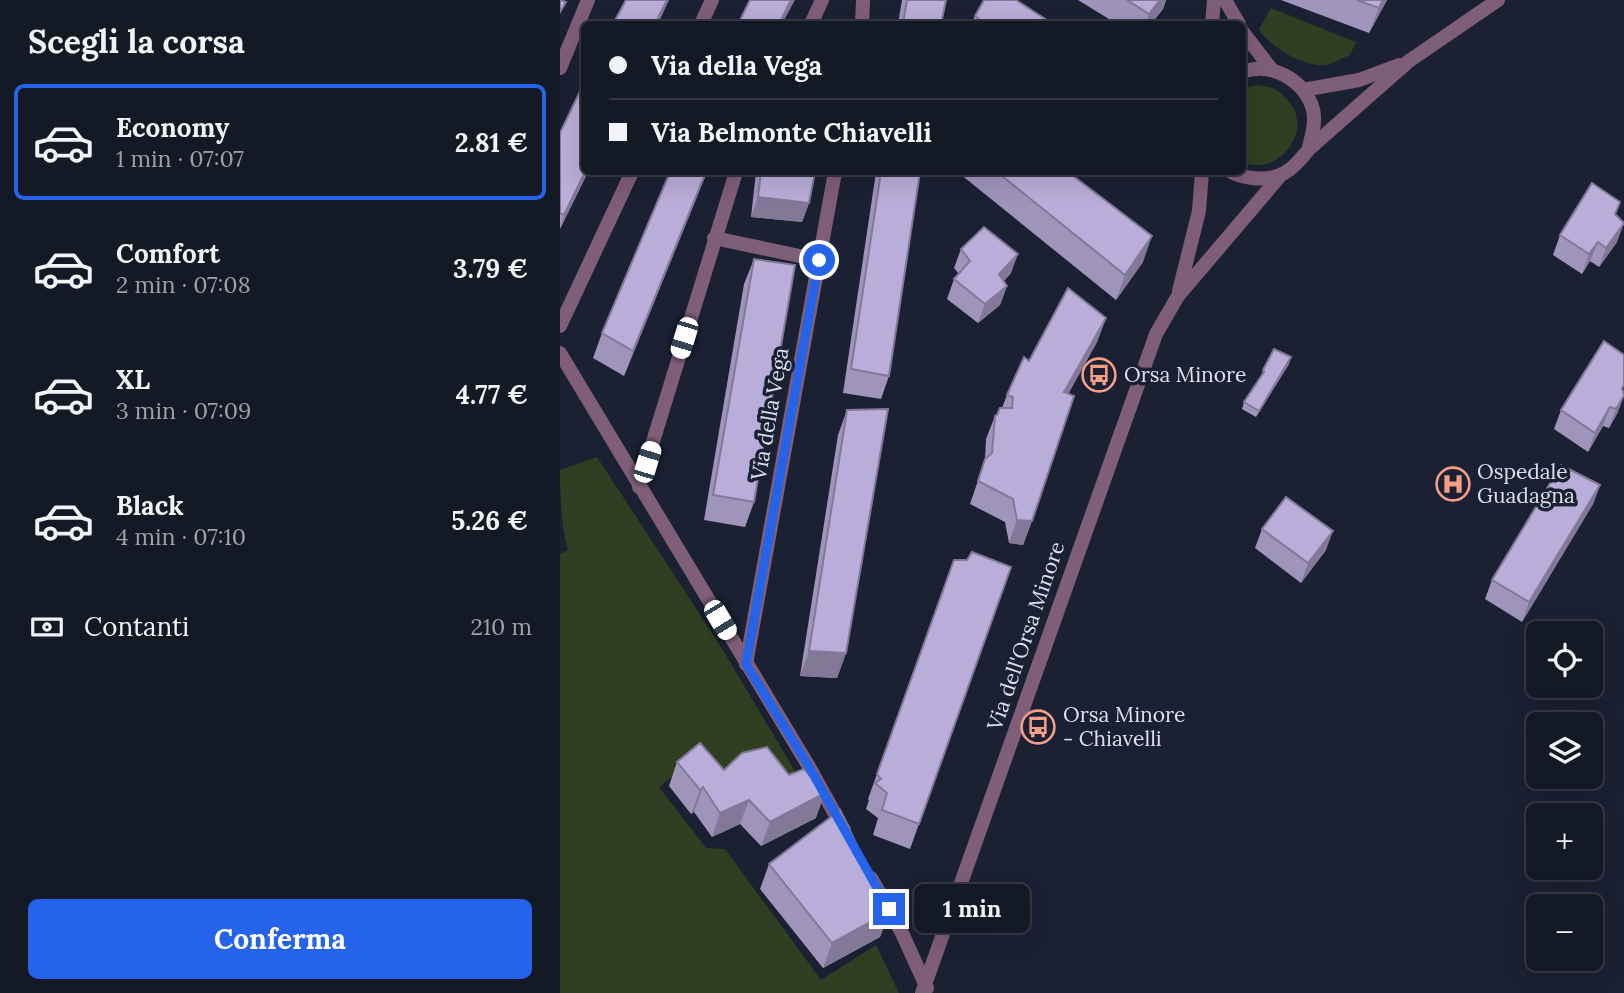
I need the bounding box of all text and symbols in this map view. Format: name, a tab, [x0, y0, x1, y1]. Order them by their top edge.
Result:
text: Scegli la corsa	[28, 21, 245, 62]
text: Via della Vega	[651, 49, 822, 82]
icon: car	[32, 111, 95, 174]
text: Economy	[116, 111, 229, 144]
text: Via Belmonte Chiavelli	[651, 116, 932, 149]
text: 2.81 €	[455, 126, 528, 159]
text: 1 min · 07:07	[116, 144, 244, 173]
icon: car	[32, 237, 95, 300]
text: Comfort	[116, 237, 220, 270]
route start	[803, 244, 835, 276]
text: 3.79 €	[453, 252, 528, 285]
text: 2 min · 07:08	[116, 270, 251, 299]
car	[668, 315, 701, 361]
street label: Via della Vega	[744, 345, 794, 483]
bus stop icon: Orsa Minore	[1080, 356, 1118, 394]
place label: Orsa Minore	[1124, 361, 1246, 388]
icon: car	[32, 363, 95, 426]
text: XL	[116, 363, 150, 396]
text: 4.77 €	[456, 378, 528, 411]
text: 3 min · 07:09	[116, 396, 251, 425]
car	[631, 439, 664, 485]
place label: Ospedale Guadagna	[1477, 458, 1575, 509]
hospital icon: Ospedale Guadagna	[1434, 465, 1472, 503]
icon: car	[32, 489, 95, 552]
text: Black	[116, 489, 184, 522]
text: 5.26 €	[451, 504, 528, 537]
text: 4 min · 07:10	[116, 522, 246, 551]
street label: Via dell'Orsa Minore	[980, 538, 1070, 735]
car	[701, 597, 740, 643]
icon: cash	[28, 608, 66, 646]
text: Contanti	[84, 610, 189, 643]
text: 210 m	[470, 612, 532, 641]
map controls	[1526, 621, 1603, 971]
button: locate	[1526, 621, 1603, 698]
place label: Orsa Minore - Chiavelli	[1063, 701, 1185, 752]
bus stop icon: Orsa Minore - Chiavelli	[1019, 708, 1057, 746]
button: layers	[1526, 712, 1603, 789]
button: +	[1526, 803, 1603, 880]
callout: 1 min	[914, 884, 1029, 934]
route end	[873, 893, 905, 925]
text: 1 min	[943, 894, 1001, 923]
button: −	[1526, 894, 1603, 971]
button: Conferma	[28, 899, 532, 979]

